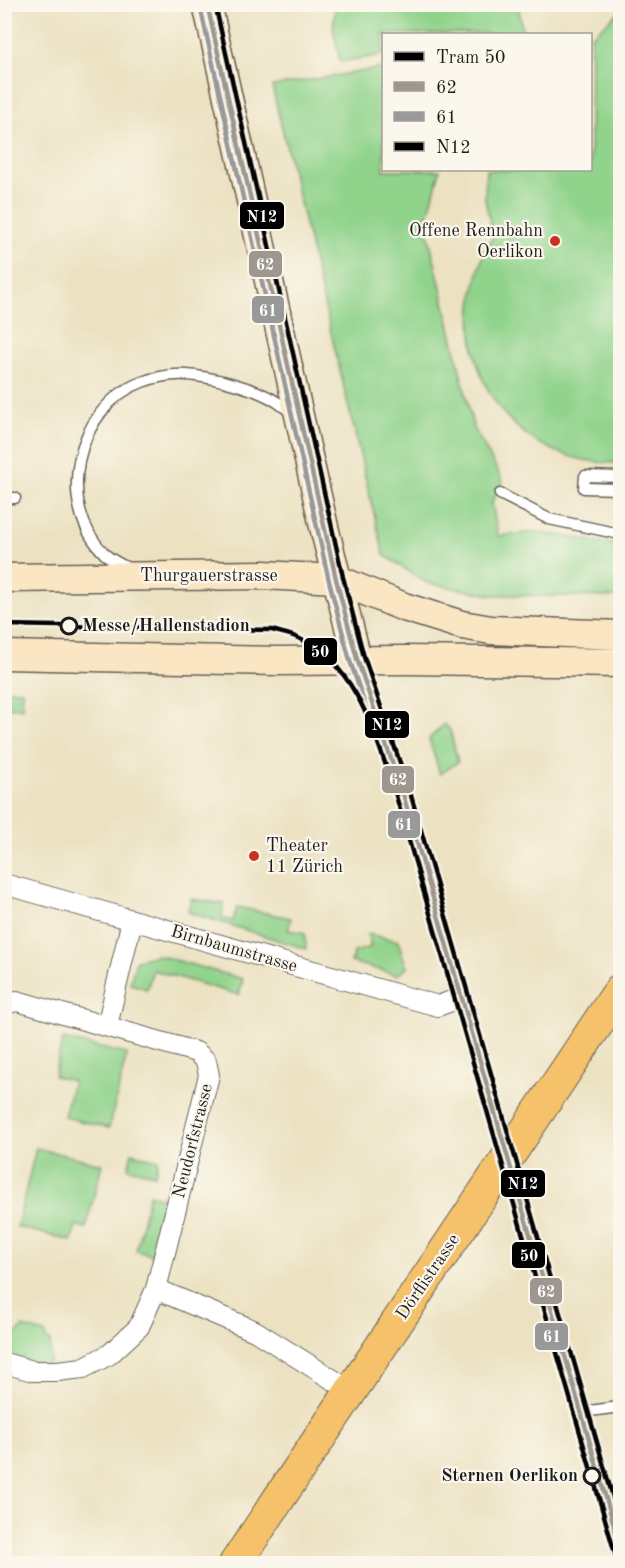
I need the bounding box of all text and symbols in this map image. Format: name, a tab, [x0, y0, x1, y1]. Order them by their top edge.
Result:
legend	[382, 33, 592, 171]
text: Tram 50	[436, 49, 505, 67]
text: 62	[436, 79, 457, 97]
text: 61	[436, 109, 457, 127]
text: N12	[436, 139, 471, 157]
line badge: N12	[239, 201, 285, 230]
text: N12	[247, 210, 277, 226]
place label: Offene Rennbahn Oerlikon	[409, 222, 543, 261]
marker: Offene Rennbahn Oerlikon	[548, 234, 562, 248]
line badge: 62	[248, 250, 283, 278]
text: 62	[256, 258, 274, 274]
line badge: 61	[251, 295, 285, 324]
text: 61	[259, 304, 277, 320]
street label: Thurgauerstrasse	[140, 567, 278, 585]
marker: Messe/Hallenstadion	[60, 617, 78, 635]
place label: Messe/Hallenstadion	[82, 617, 250, 635]
line badge: 50	[303, 637, 338, 666]
text: 50	[311, 645, 329, 661]
line badge: N12	[364, 710, 410, 739]
text: N12	[372, 718, 402, 734]
line badge: 62	[381, 765, 415, 794]
text: 62	[389, 773, 407, 789]
line badge: 61	[387, 810, 421, 839]
text: 61	[395, 818, 413, 834]
place label: Theater 11 Zürich	[266, 837, 343, 876]
marker: Theater 11 Zürich	[247, 849, 261, 863]
street label: Birnbaumstrasse	[169, 922, 299, 976]
street label: Neudorfstrasse	[170, 1082, 216, 1200]
line badge: N12	[500, 1169, 546, 1198]
text: N12	[508, 1177, 538, 1193]
street label: Dörflistrasse	[393, 1231, 463, 1323]
line badge: 50	[511, 1241, 546, 1269]
text: 50	[520, 1249, 538, 1265]
line badge: 62	[529, 1277, 563, 1305]
text: 62	[537, 1285, 555, 1301]
line badge: 61	[534, 1322, 569, 1351]
text: 61	[543, 1330, 561, 1346]
place label: Sternen Oerlikon	[441, 1467, 578, 1485]
marker: Sternen Oerlikon	[583, 1467, 601, 1485]

